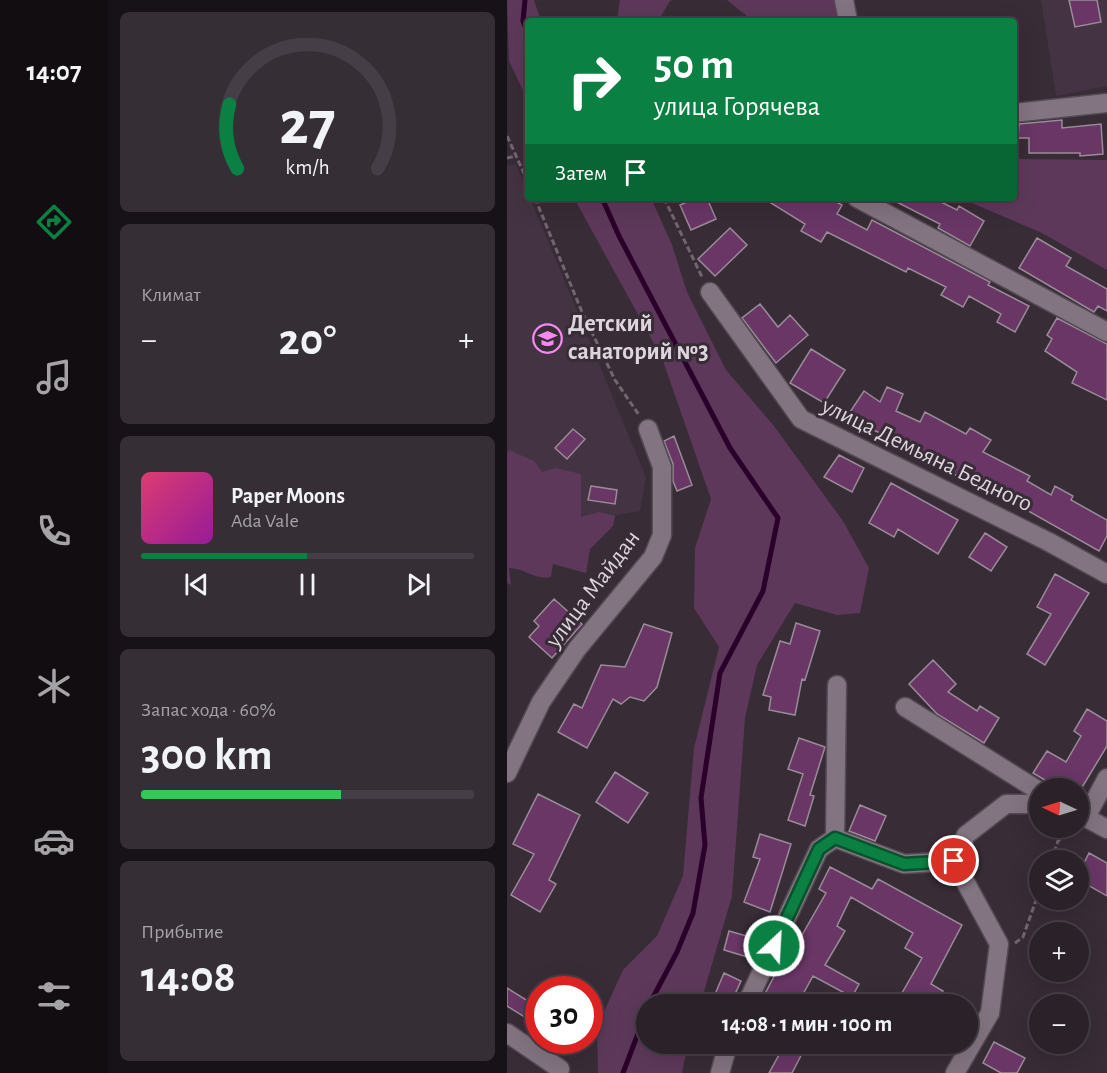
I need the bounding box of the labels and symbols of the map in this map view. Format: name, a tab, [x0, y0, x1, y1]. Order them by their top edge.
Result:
place label: Детский санаторий №3	[568, 312, 709, 364]
school or university icon: Детский санаторий №3	[531, 322, 563, 354]
street label: улица Демьяна Бедного	[817, 393, 1036, 516]
street label: улица Майдан	[541, 526, 645, 653]
north arrow	[1029, 778, 1089, 838]
pin	[928, 835, 979, 886]
position arrow	[742, 914, 806, 978]
speed limit sign: 30	[525, 976, 603, 1054]

